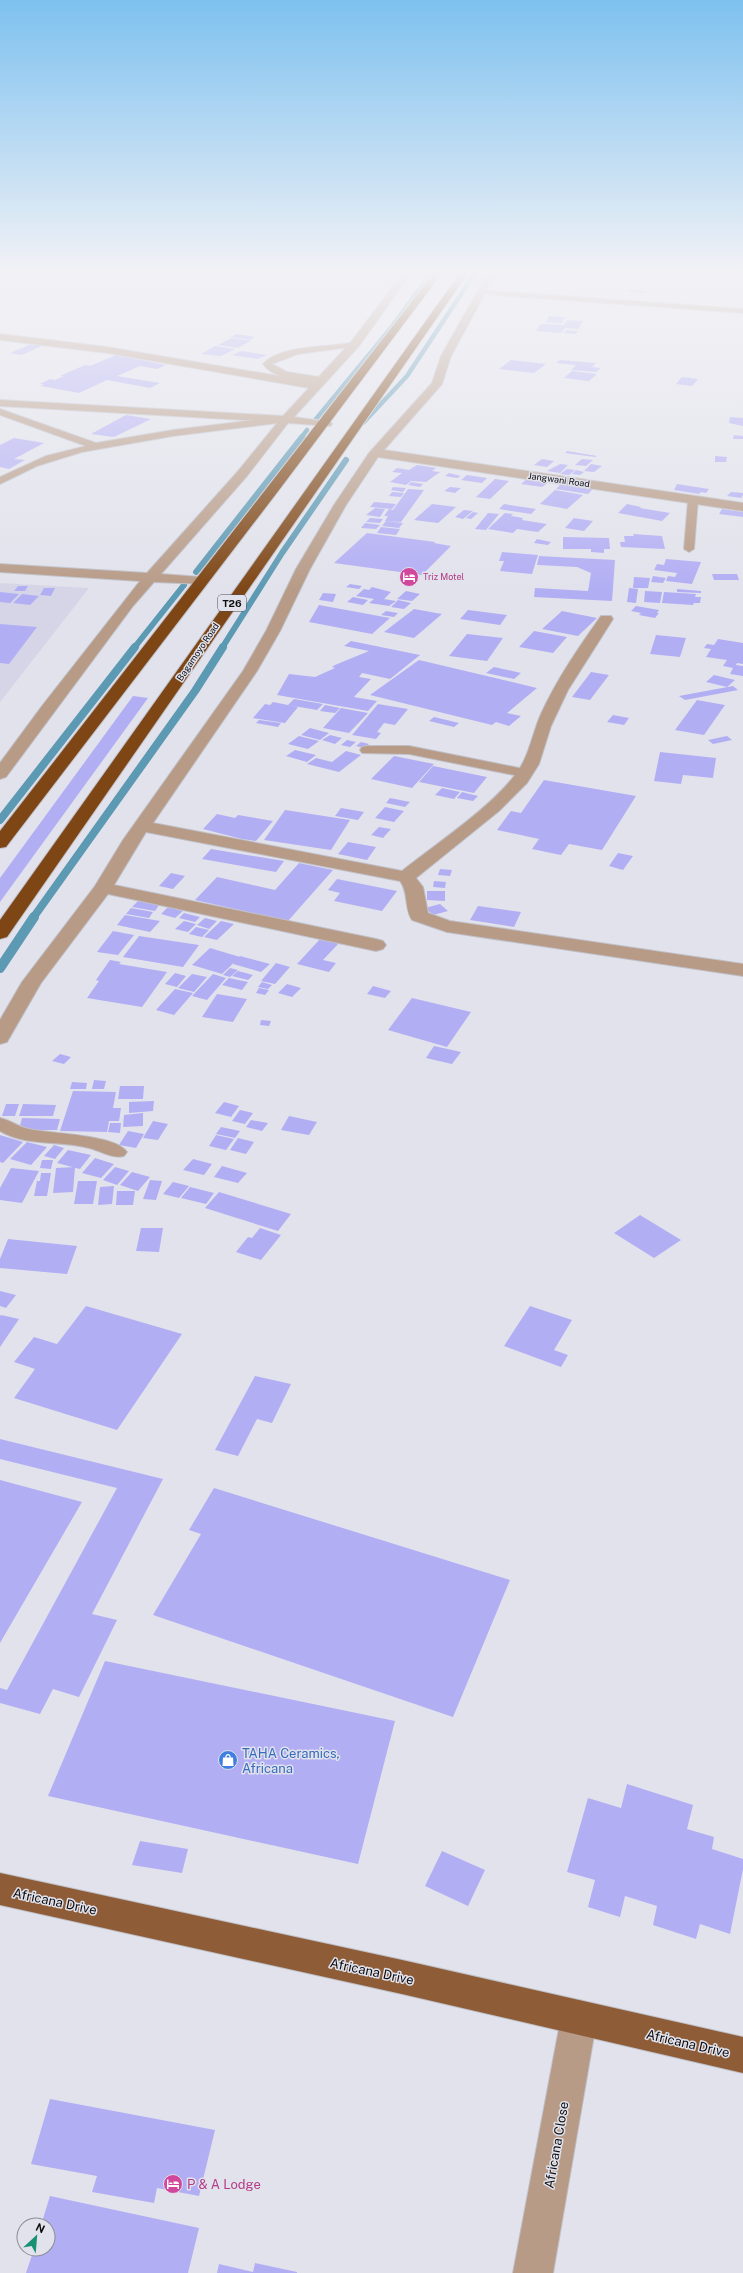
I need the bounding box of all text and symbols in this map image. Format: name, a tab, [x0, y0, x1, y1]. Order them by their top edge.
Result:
street label: Jangwani Road	[528, 470, 591, 489]
hotel icon: Triz Motel	[398, 566, 420, 588]
place label: Triz Motel	[423, 571, 465, 582]
road number: T26	[218, 595, 246, 611]
street label: Bagamoyo Road	[174, 621, 221, 683]
place label: TAHA Ceramics, Africana	[242, 1746, 340, 1776]
shop icon: TAHA Ceramics, Africana	[217, 1749, 239, 1771]
street label: Africana Drive	[12, 1885, 98, 1918]
street label: Africana Drive	[329, 1955, 415, 1988]
street label: Africana Drive	[645, 2027, 731, 2060]
street label: Africana Close	[541, 2101, 572, 2190]
hotel icon: P & A Lodge	[162, 2173, 184, 2195]
place label: P & A Lodge	[187, 2177, 261, 2192]
north arrow	[16, 2217, 56, 2257]
text: N	[34, 2221, 47, 2235]

